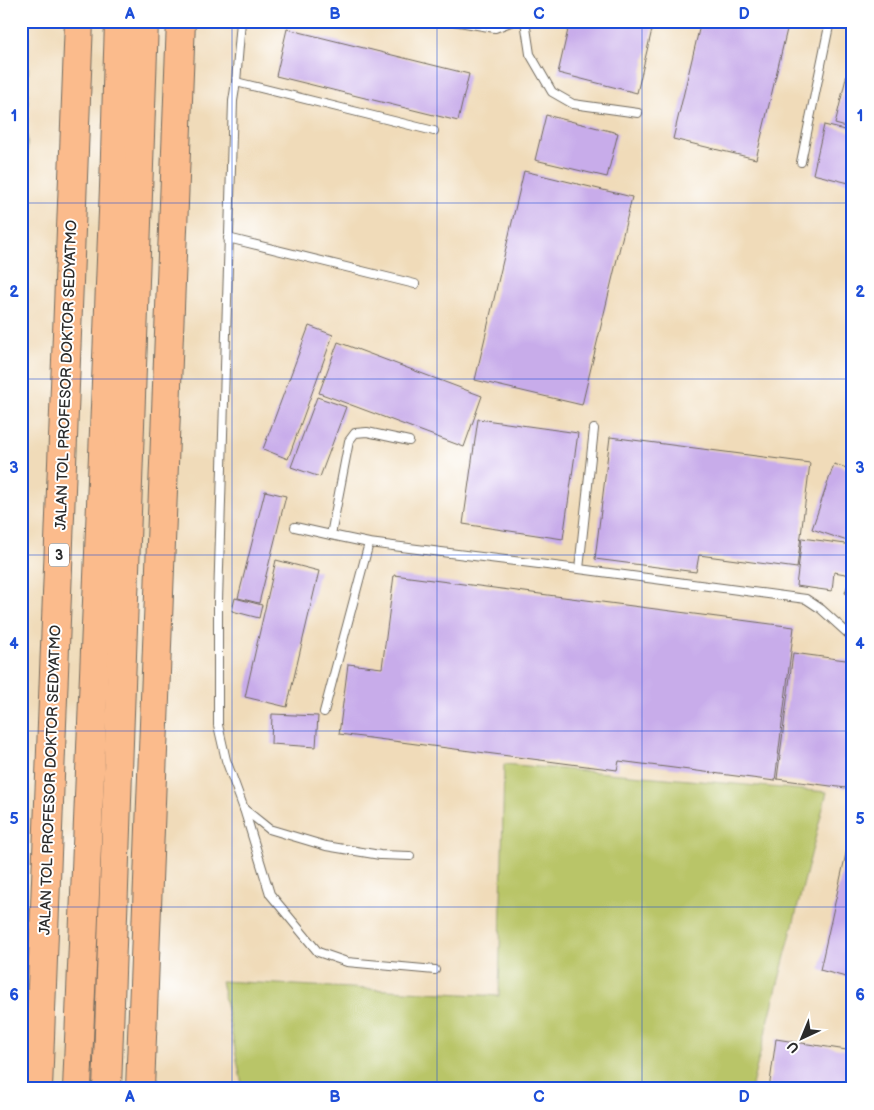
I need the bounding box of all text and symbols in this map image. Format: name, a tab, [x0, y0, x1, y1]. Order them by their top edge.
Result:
text: A	[124, 5, 135, 24]
text: B	[329, 5, 341, 24]
text: C	[533, 5, 545, 24]
text: D	[738, 5, 750, 24]
text: 1	[11, 107, 17, 126]
text: 1	[857, 107, 863, 126]
street label: JALAN TOL PROFESOR DOKTOR SEDYATMO	[52, 220, 81, 530]
text: 2	[9, 283, 19, 302]
text: 2	[855, 283, 865, 302]
text: 3	[9, 459, 19, 478]
text: 3	[855, 459, 865, 478]
road number: 3	[49, 544, 69, 566]
street label: JALAN TOL PROFESOR DOKTOR SEDYATMO	[36, 625, 65, 935]
text: 4	[9, 635, 19, 654]
text: 4	[855, 635, 865, 654]
text: 5	[9, 810, 19, 829]
text: 5	[855, 810, 865, 829]
text: 6	[9, 986, 19, 1005]
text: 6	[855, 986, 865, 1005]
north arrow	[776, 1012, 826, 1062]
text: U	[784, 1037, 803, 1057]
text: A	[124, 1088, 135, 1107]
text: B	[329, 1088, 341, 1107]
text: C	[533, 1088, 545, 1107]
text: D	[738, 1088, 750, 1107]

